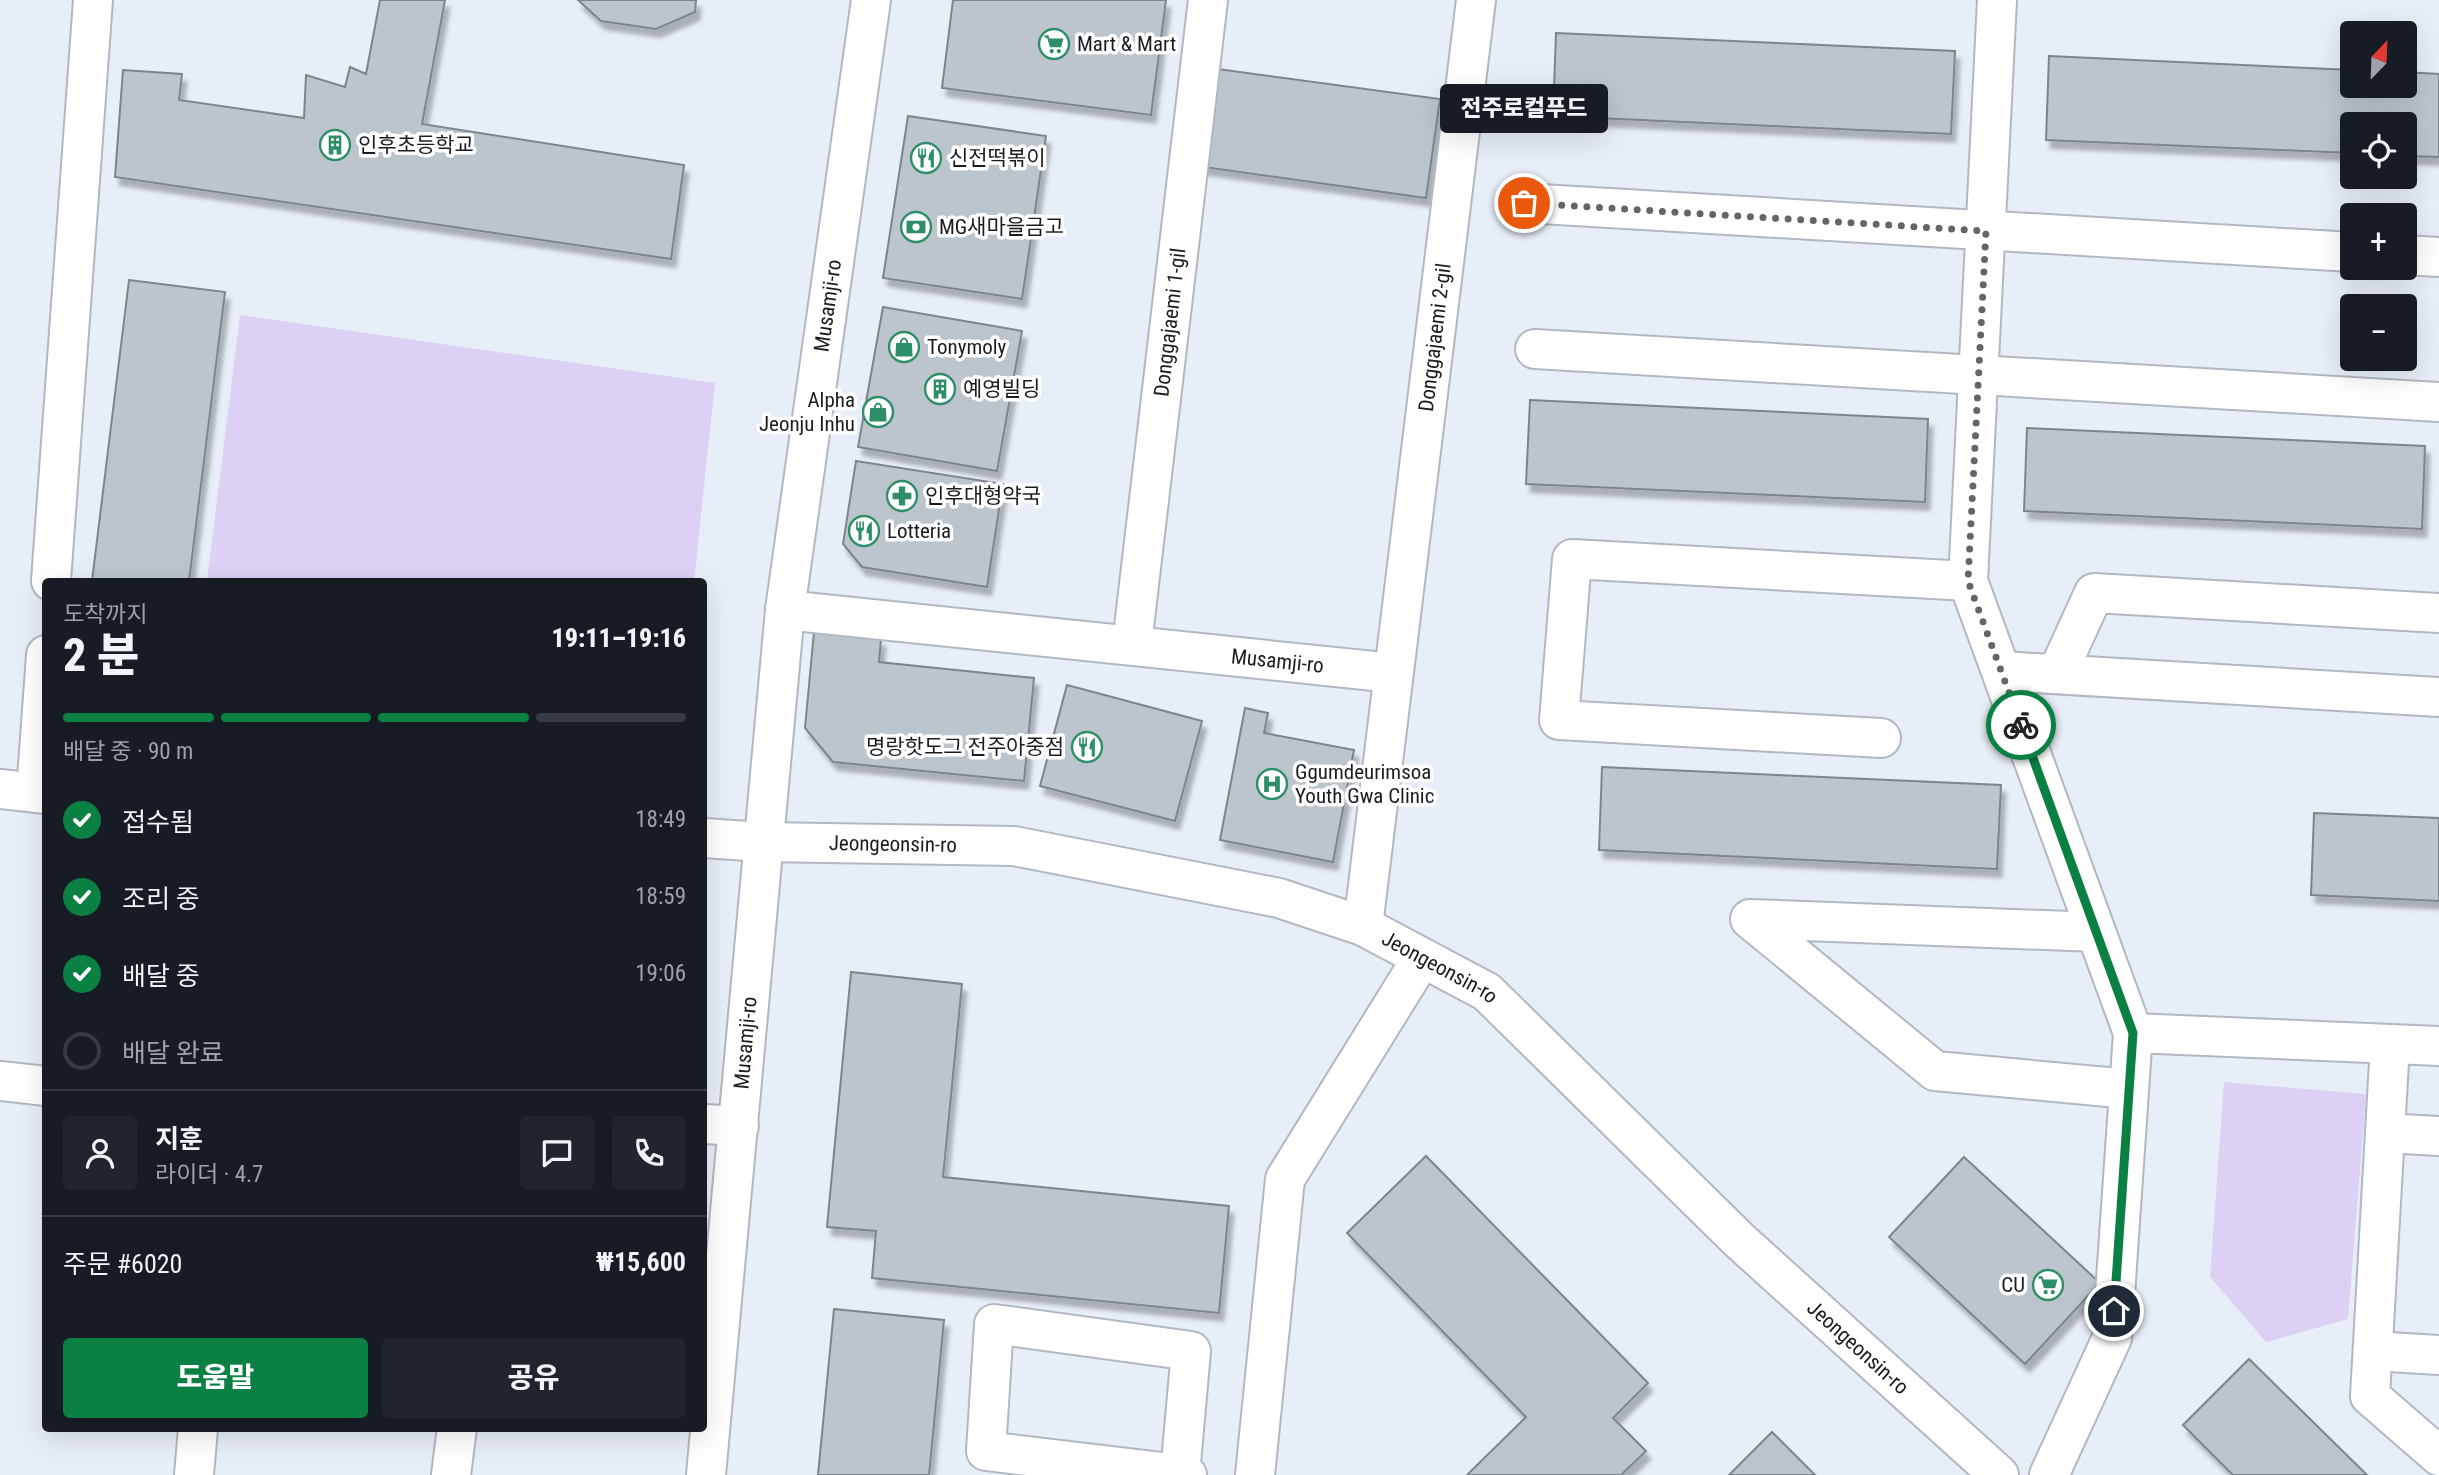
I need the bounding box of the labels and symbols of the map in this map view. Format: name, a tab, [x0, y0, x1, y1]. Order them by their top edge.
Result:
north arrow	[2340, 21, 2417, 98]
supermarket icon: Mart & Mart	[1037, 27, 1071, 61]
place label: Mart & Mart	[1077, 32, 1176, 56]
callout: 전주로컬푸드	[1440, 84, 1608, 133]
building icon: 인후초등학교	[318, 128, 352, 162]
place label: 인후초등학교	[358, 133, 474, 157]
restaurant icon: 신전떡볶이	[909, 141, 943, 175]
place label: 신전떡볶이	[949, 146, 1046, 170]
pin	[1494, 173, 1554, 233]
bank icon: MG새마을금고	[899, 210, 933, 244]
place label: MG새마을금고	[939, 215, 1064, 239]
street label: Donggajaemi 1-gil	[1149, 247, 1191, 398]
street label: Musamji-ro	[810, 258, 846, 353]
street label: Donggajaemi 2-gil	[1414, 262, 1456, 413]
shop icon: Tonymoly	[887, 330, 921, 364]
place label: Tonymoly	[927, 335, 1007, 359]
building icon: 예영빌딩	[923, 372, 957, 406]
place label: 예영빌딩	[963, 377, 1040, 401]
place label: Alpha Jeonju Inhu	[759, 388, 855, 436]
shop icon: Alpha Jeonju Inhu	[861, 395, 895, 429]
pharmacy icon: 인후대형약국	[885, 479, 919, 513]
place label: 인후대형약국	[925, 484, 1041, 508]
restaurant icon: Lotteria	[847, 514, 881, 548]
place label: Lotteria	[887, 519, 951, 543]
street label: Musamji-ro	[1230, 644, 1325, 678]
courier	[1986, 690, 2056, 760]
restaurant icon: 명랑핫도그 전주아중점	[1070, 730, 1104, 764]
place label: 명랑핫도그 전주아중점	[866, 735, 1064, 759]
place label: Ggumdeurimsoa Youth Gwa Clinic	[1295, 760, 1434, 808]
hospital icon: Ggumdeurimsoa Youth Gwa Clinic	[1255, 767, 1289, 801]
street label: Jeongeonsin-ro	[829, 831, 957, 857]
street label: Jeongeonsin-ro	[1378, 926, 1503, 1008]
street label: Musamji-ro	[729, 995, 762, 1090]
supermarket icon: CU	[2031, 1268, 2065, 1302]
place label: CU	[2001, 1273, 2025, 1297]
pin	[2084, 1281, 2144, 1341]
street label: Jeongeonsin-ro	[1802, 1296, 1913, 1399]

